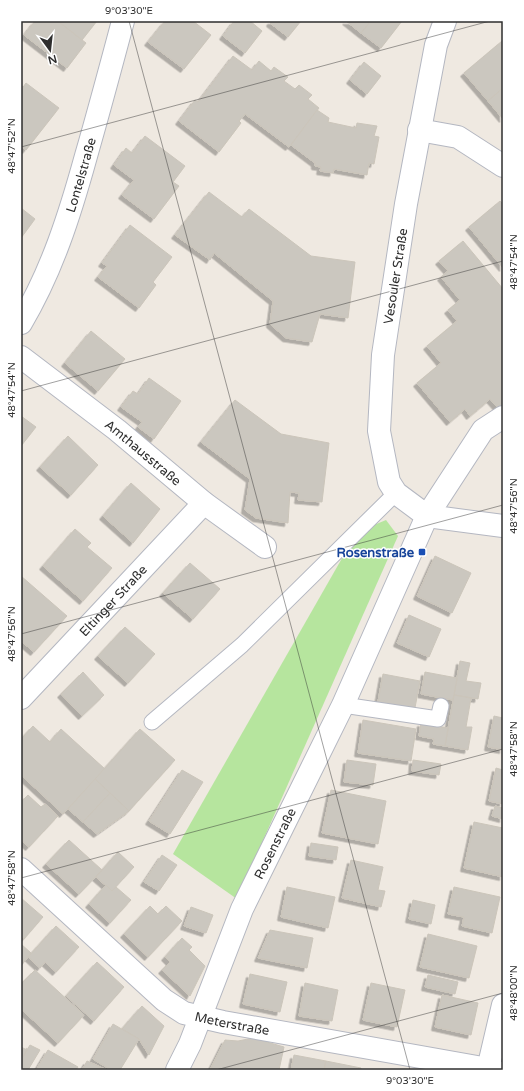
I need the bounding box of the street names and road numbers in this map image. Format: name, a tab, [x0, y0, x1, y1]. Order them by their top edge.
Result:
street label: Lontelstraße	[63, 136, 100, 215]
street label: Vesouler Straße	[381, 227, 411, 325]
street label: Amthausstraße	[101, 417, 184, 489]
street label: Eltinger Straße	[76, 562, 151, 640]
street label: Rosenstraße	[251, 806, 300, 882]
street label: Meterstraße	[193, 1009, 271, 1039]

